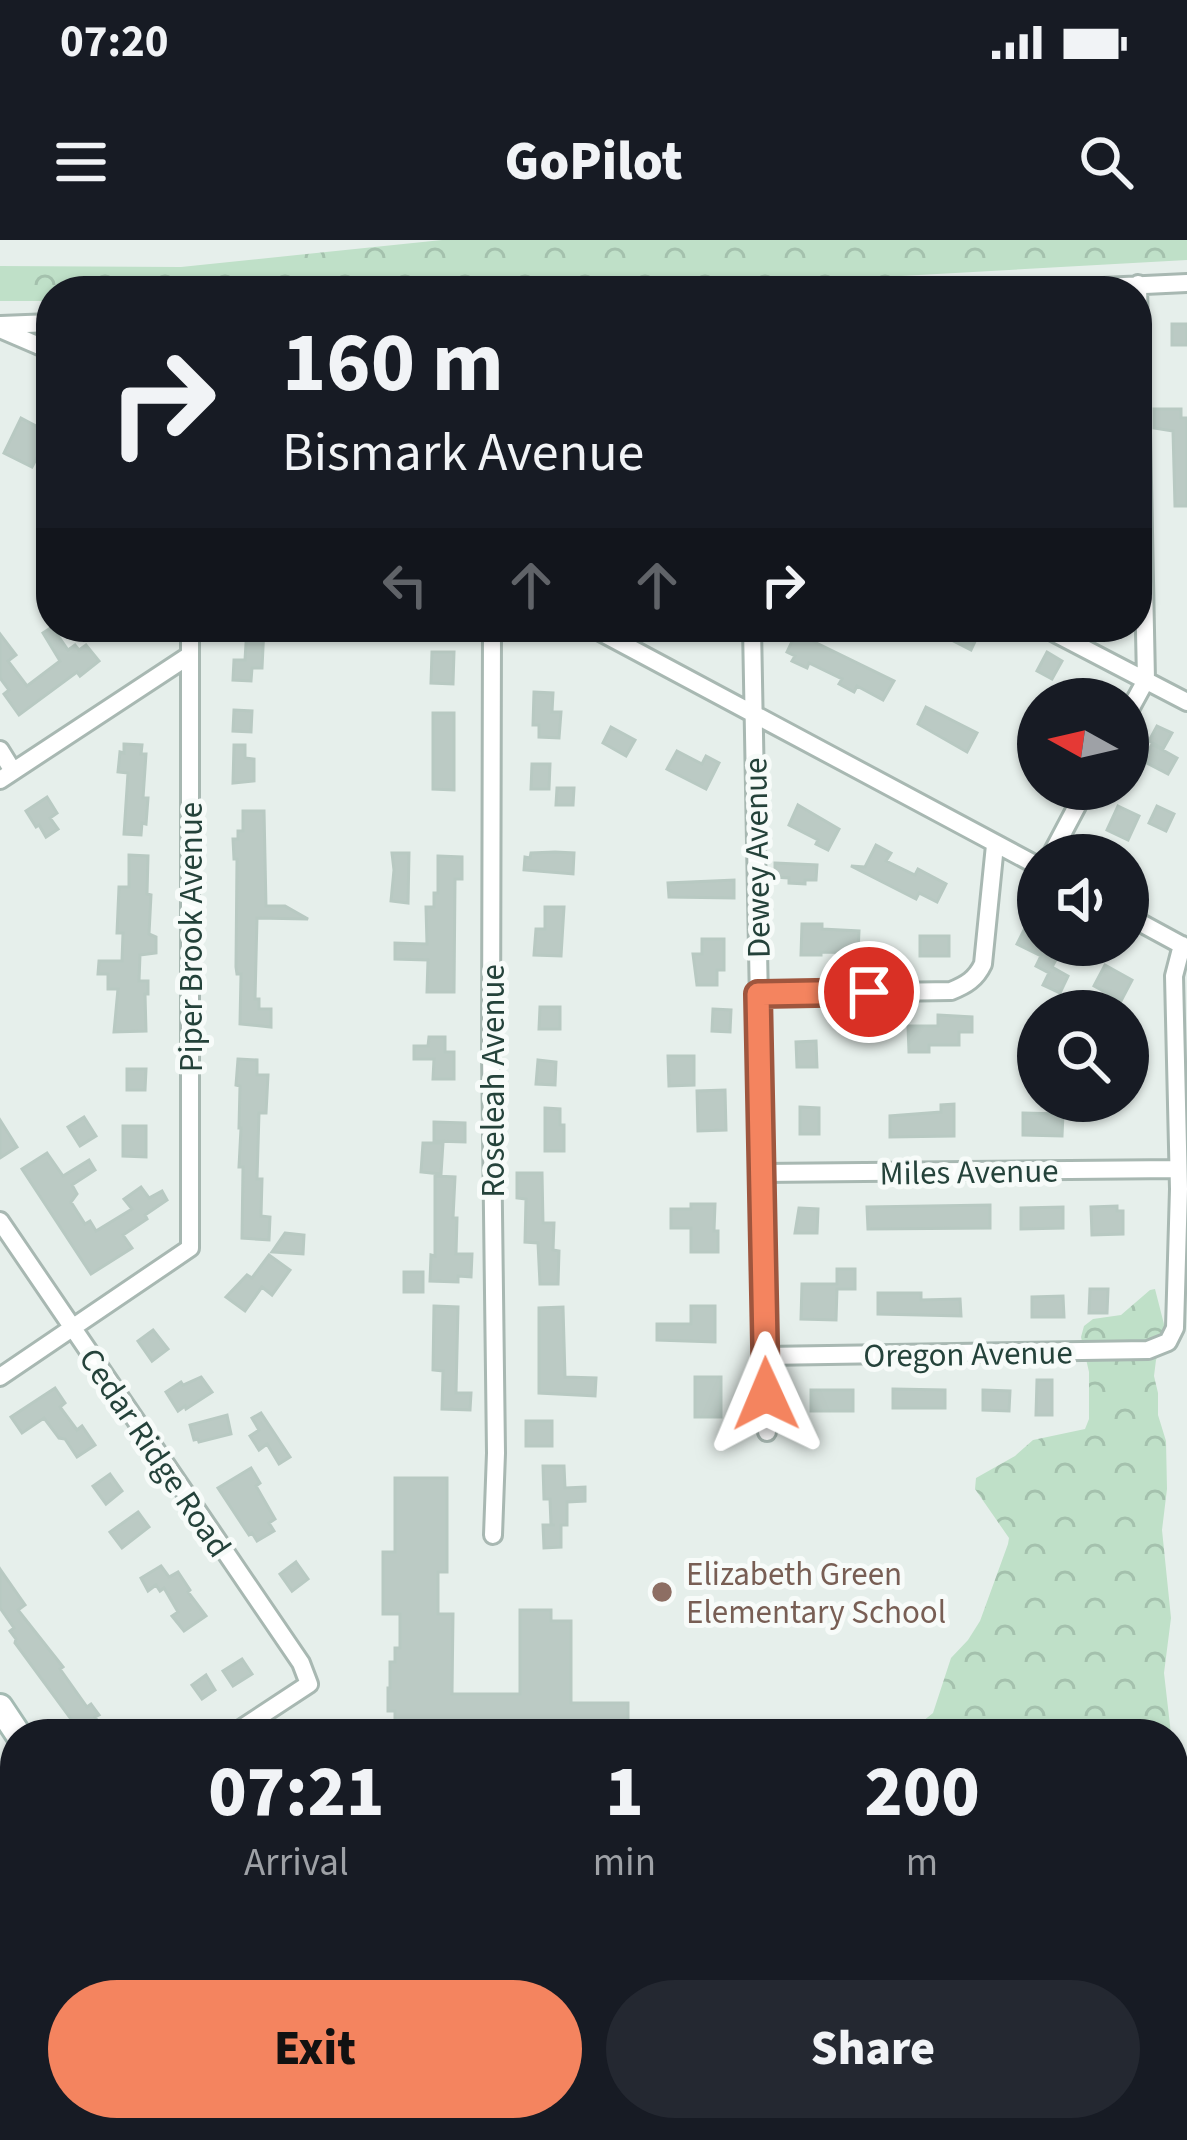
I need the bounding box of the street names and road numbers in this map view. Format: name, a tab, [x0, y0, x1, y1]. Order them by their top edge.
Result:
street label: Dewey Avenue	[732, 757, 783, 959]
street label: Piper Brook Avenue	[168, 802, 215, 1072]
street label: Roseleah Avenue	[470, 964, 517, 1198]
street label: Miles Avenue	[879, 1147, 1059, 1198]
street label: Oregon Avenue	[863, 1329, 1073, 1380]
street label: Cedar Ridge Road	[67, 1339, 242, 1567]

